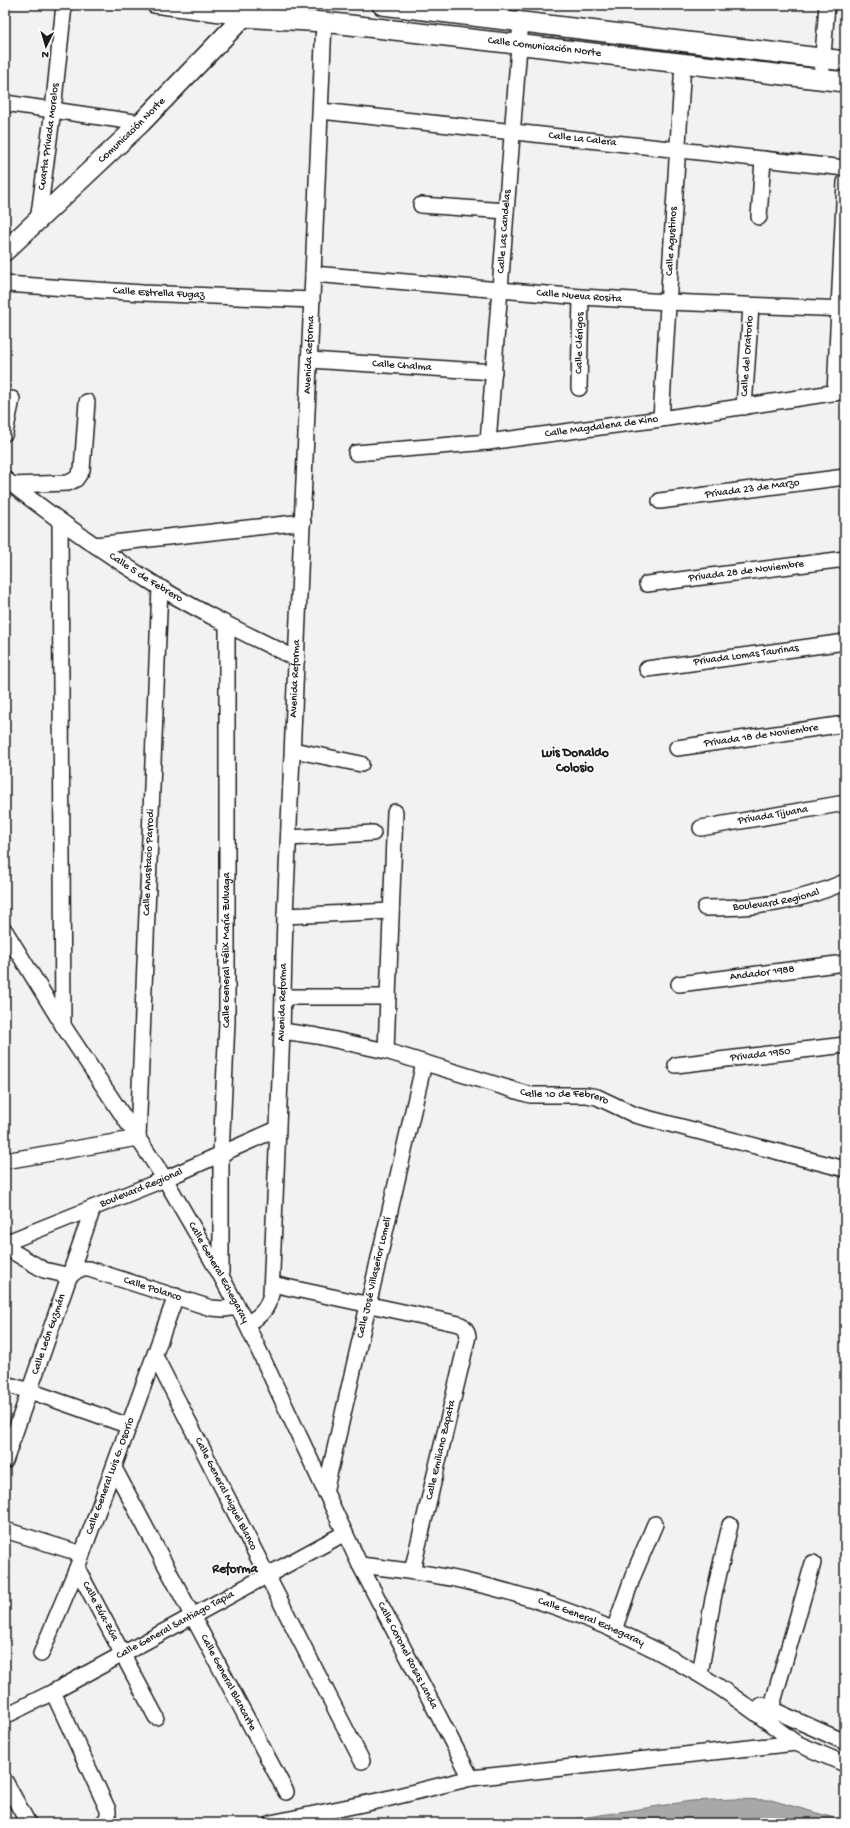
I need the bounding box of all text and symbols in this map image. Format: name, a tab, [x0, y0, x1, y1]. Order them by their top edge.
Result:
north arrow	[26, 26, 66, 66]
street label: Calle Comunicación Norte	[487, 35, 602, 60]
text: N	[41, 48, 49, 60]
street label: Cuarta Privada Morelos	[36, 82, 62, 191]
street label: Comunicación Norte	[96, 95, 168, 166]
street label: Calle La Calera	[548, 130, 618, 149]
street label: Calle Las Candelas	[495, 188, 514, 274]
street label: Calle Agustinos	[664, 206, 680, 276]
street label: Calle Estrella Fugaz	[112, 285, 206, 302]
street label: Calle Nueva Rosita	[536, 287, 623, 305]
street label: Calle Clérigos	[573, 311, 587, 374]
street label: Avenida Reforma	[302, 315, 317, 394]
street label: Calle del Oratorio	[739, 315, 756, 397]
street label: Calle Chalma	[372, 358, 433, 374]
street label: Calle Magdalena de Kino	[544, 413, 659, 440]
street label: Privada 23 de Marzo	[703, 477, 800, 501]
street label: Calle 5 de Febrero	[106, 550, 185, 606]
street label: Privada 28 de Noviembre	[687, 558, 805, 585]
street label: Avenida Reforma	[288, 638, 303, 718]
street label: Privada Lomas Taurinas	[692, 642, 800, 669]
street label: Privada 18 de Noviembre	[702, 722, 819, 750]
district label: Luis Donaldo Colosio	[541, 746, 609, 776]
street label: Privada Tijuana	[736, 803, 810, 828]
street label: Calle Anastacio Parrodi	[141, 809, 157, 916]
street label: Calle General Félix María Zuluaga	[221, 871, 233, 1028]
street label: Boulevard Regional	[732, 886, 822, 913]
street label: Avenida Reforma	[276, 962, 290, 1042]
street label: Andador 1988	[729, 963, 795, 983]
street label: Privada 1950	[729, 1045, 791, 1065]
street label: Calle 10 de Febrero	[518, 1086, 611, 1108]
street label: Boulevard Regional	[97, 1166, 185, 1211]
street label: Calle José Villaseñor Lomelí	[355, 1215, 394, 1339]
street label: Calle General Echegaray	[185, 1220, 251, 1326]
street label: Calle Polanco	[122, 1274, 183, 1304]
street label: Calle León Guzmán	[29, 1292, 69, 1376]
street label: Calle Emiliano Zapata	[424, 1398, 459, 1501]
street label: Calle General Luis G. Osorio	[84, 1416, 137, 1536]
street label: Calle General Miguel Blanco	[192, 1436, 259, 1553]
district label: Reforma	[211, 1561, 258, 1577]
street label: Calle Zúa-Zúa	[79, 1580, 121, 1644]
street label: Calle General Santiago Tapia	[114, 1588, 237, 1662]
street label: Calle General Echegaray	[536, 1595, 647, 1650]
street label: Calle Coronel Rosas Landa	[374, 1600, 440, 1712]
street label: Calle General Blancarte	[198, 1632, 259, 1733]

